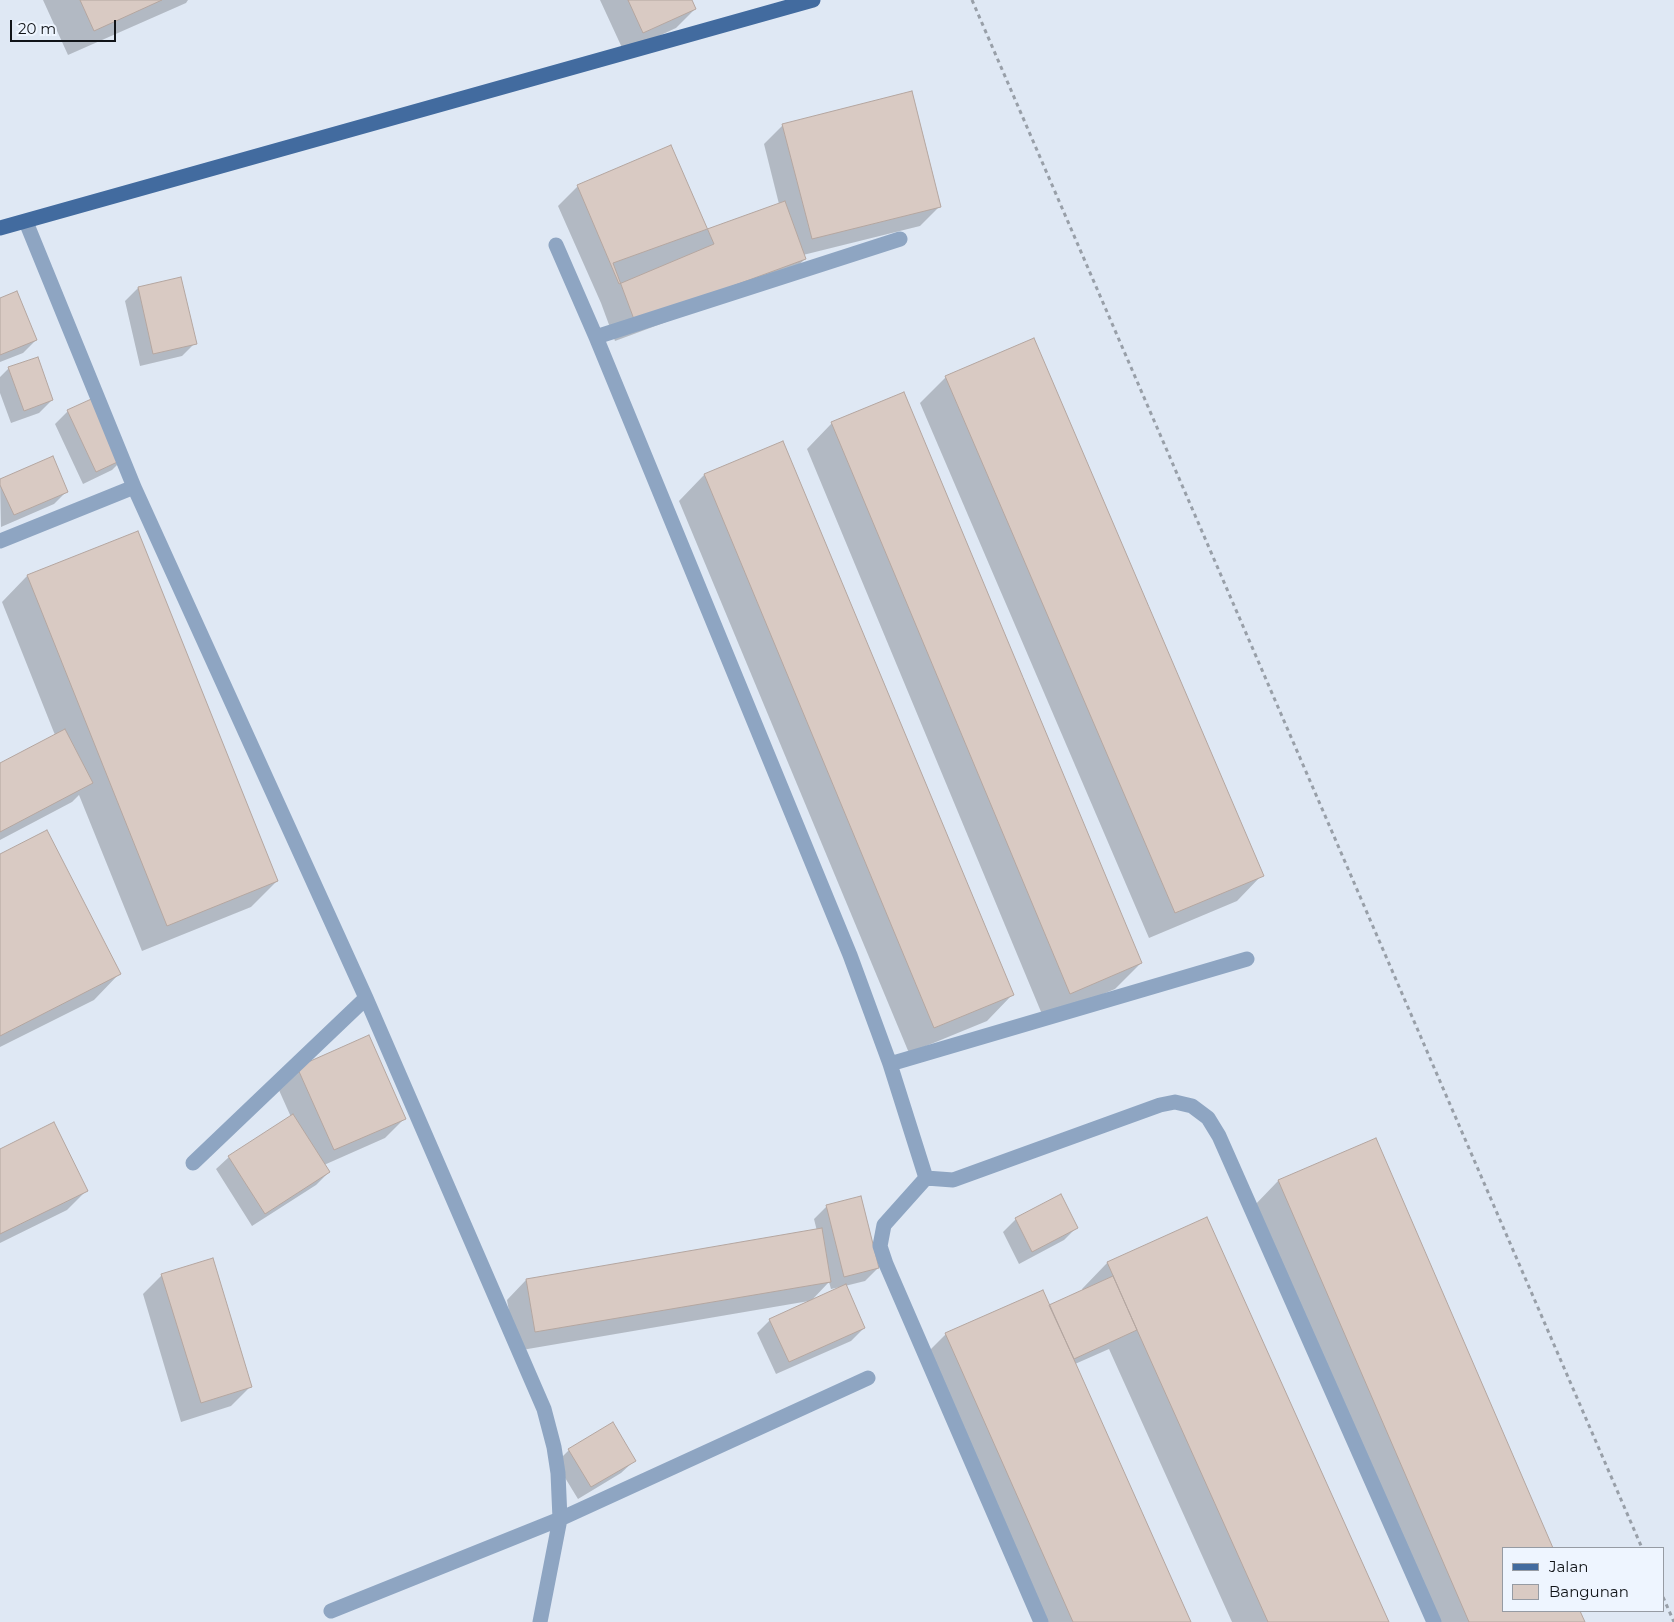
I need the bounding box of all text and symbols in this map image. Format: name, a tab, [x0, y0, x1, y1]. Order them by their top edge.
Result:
scale bar	[12, 10, 119, 42]
text: 20 m	[18, 19, 56, 38]
legend	[1502, 1547, 1664, 1612]
text: Jalan	[1549, 1557, 1588, 1576]
text: Bangunan	[1549, 1582, 1629, 1601]

